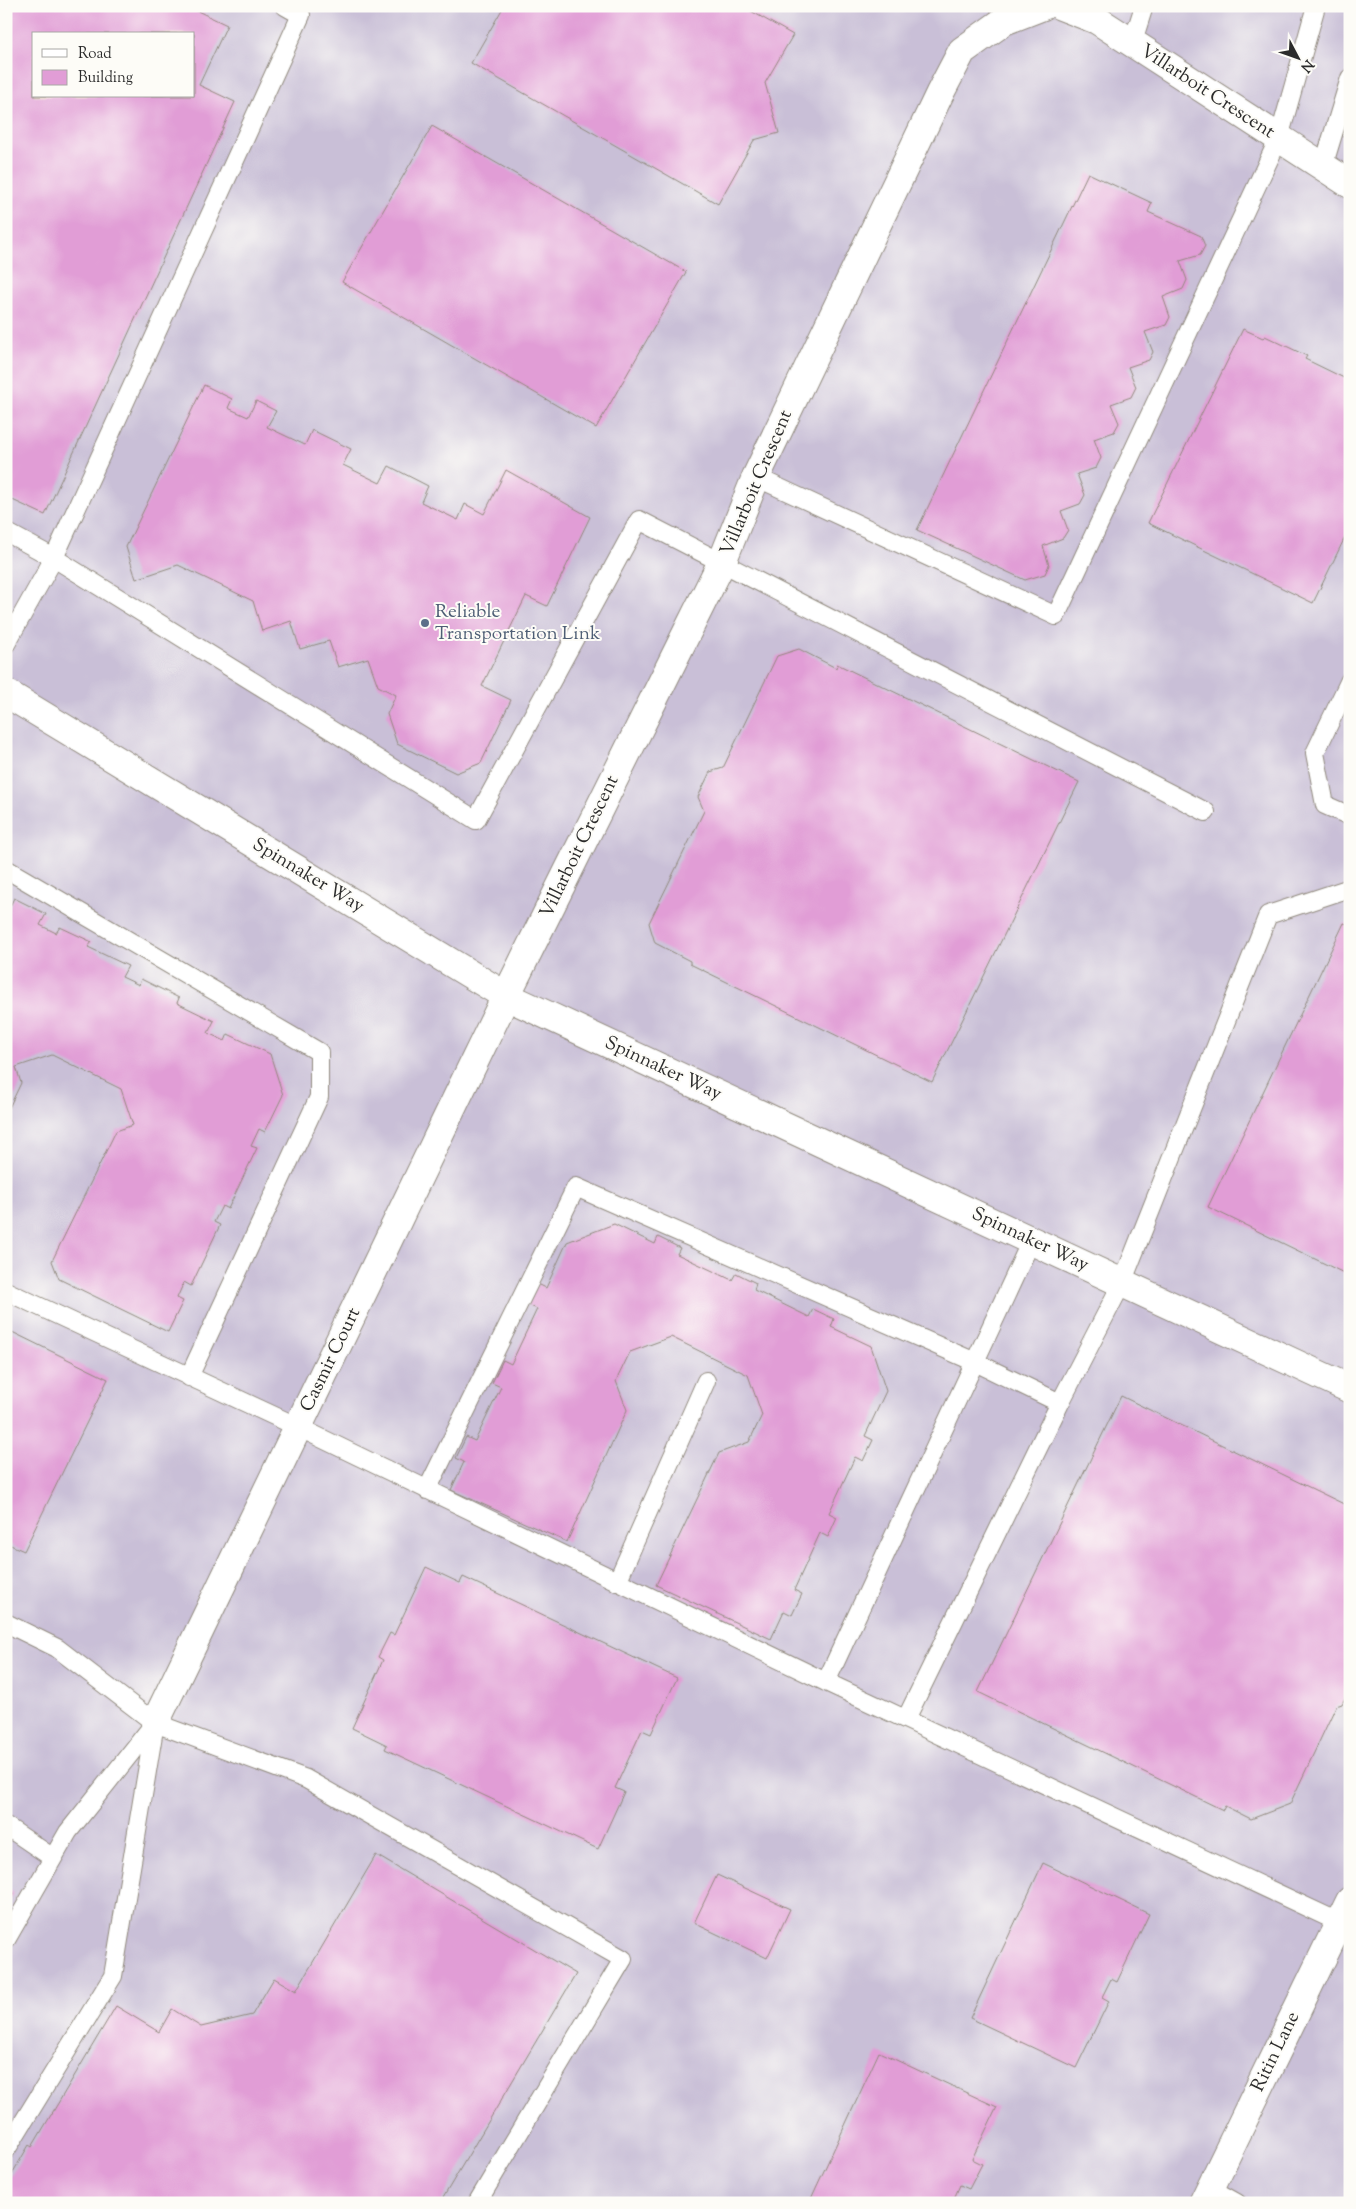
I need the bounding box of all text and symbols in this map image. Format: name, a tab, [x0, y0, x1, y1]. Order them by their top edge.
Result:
legend	[32, 32, 195, 98]
north arrow	[1274, 32, 1324, 82]
street label: Villarboit Crescent	[1134, 38, 1280, 146]
text: Road	[78, 44, 112, 65]
text: N	[1295, 54, 1318, 76]
text: Building	[78, 68, 133, 89]
street label: Villarboit Crescent	[714, 406, 800, 560]
place label: Reliable Transportation Link	[435, 599, 601, 648]
marker: Reliable Transportation Link	[419, 617, 431, 629]
street label: Villarboit Crescent	[534, 771, 626, 923]
street label: Spinnaker Way	[247, 832, 370, 920]
street label: Spinnaker Way	[600, 1030, 726, 1108]
street label: Spinnaker Way	[967, 1201, 1093, 1279]
street label: Casmir Court	[294, 1303, 368, 1417]
street label: Ritin Lane	[1245, 2007, 1307, 2097]

